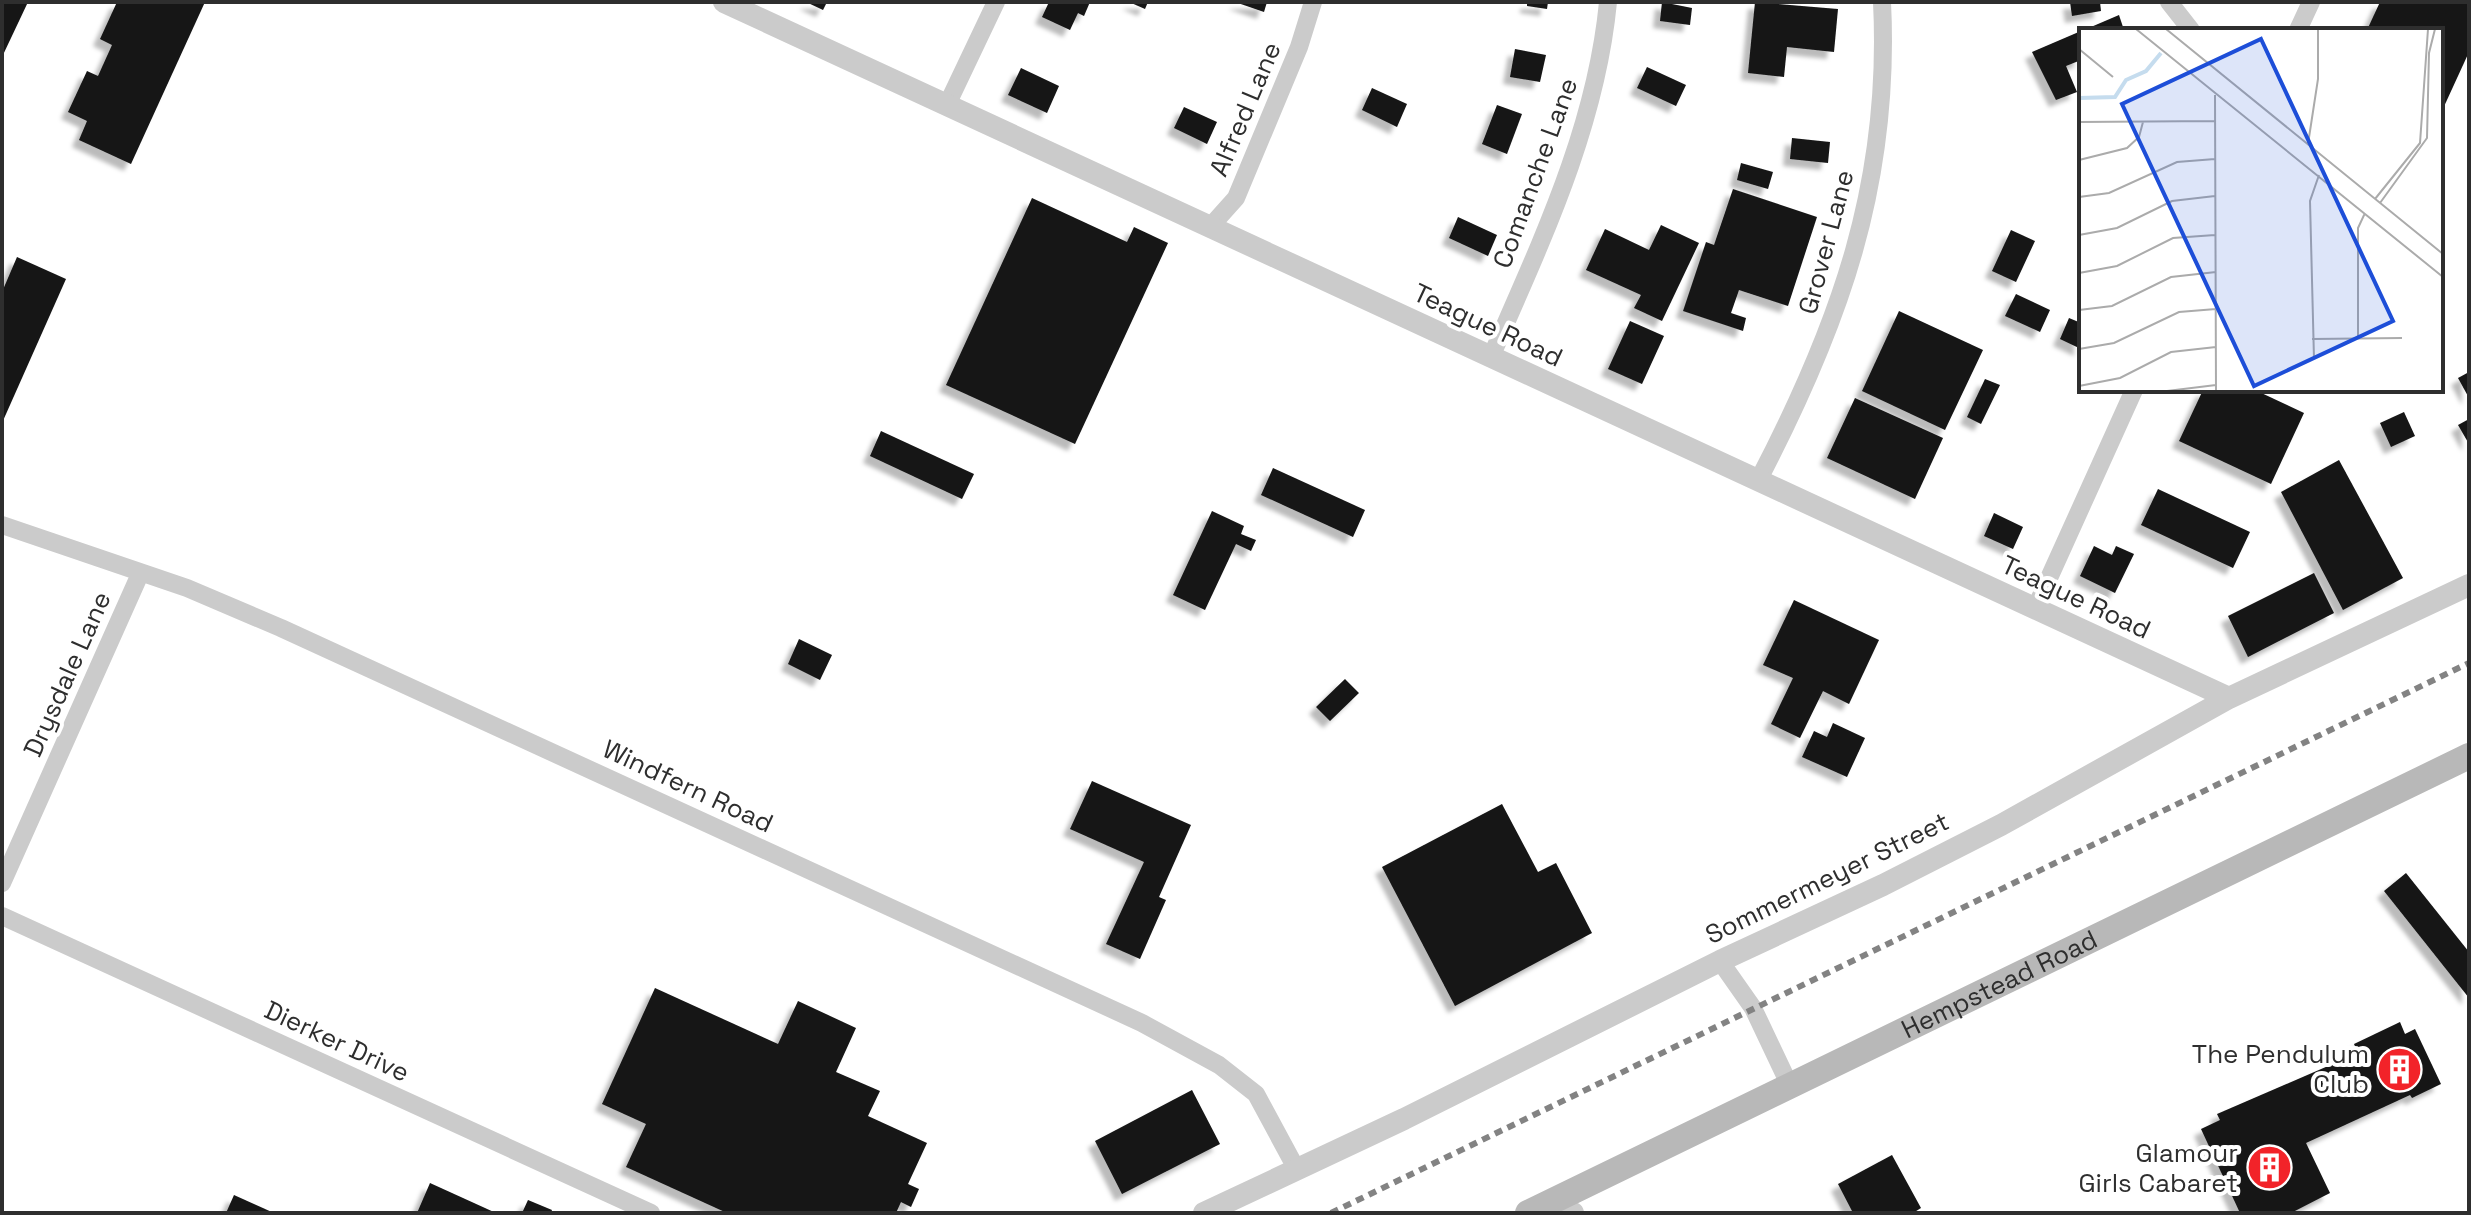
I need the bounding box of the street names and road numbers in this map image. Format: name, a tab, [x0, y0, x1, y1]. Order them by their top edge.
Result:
street label: Alfred Lane	[1201, 37, 1289, 181]
street label: Comanche Lane	[1485, 73, 1585, 273]
street label: Grover Lane	[1790, 166, 1862, 318]
street label: Teague Road	[1408, 276, 1568, 374]
street label: Teague Road	[1996, 548, 2156, 646]
street label: Drysdale Lane	[15, 586, 119, 762]
street label: Windfern Road	[597, 732, 779, 840]
street label: Sommermeyer Street	[1700, 804, 1954, 952]
street label: Hempstead Road	[1896, 922, 2103, 1046]
street label: Dierker Drive	[259, 993, 415, 1089]

